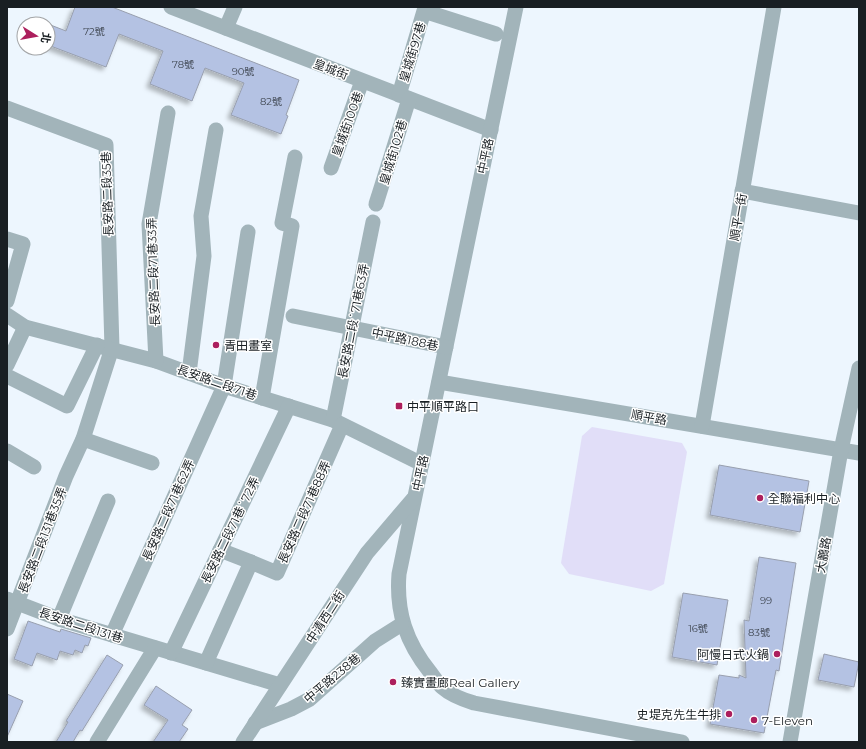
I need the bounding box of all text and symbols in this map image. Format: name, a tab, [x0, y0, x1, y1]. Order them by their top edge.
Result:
north arrow	[16, 16, 56, 56]
street label: 皇城街97巷	[396, 20, 428, 84]
house number: 72號	[83, 25, 105, 38]
text: 北	[38, 31, 54, 45]
street label: 皇城街	[312, 56, 350, 82]
house number: 78號	[172, 58, 194, 71]
house number: 90號	[232, 65, 254, 78]
street label: 皇城街100巷	[328, 89, 366, 159]
house number: 82號	[260, 95, 282, 108]
street label: 皇城街102巷	[376, 118, 410, 186]
street label: 中平路	[474, 137, 496, 175]
street label: 長安路二段35巷	[98, 151, 116, 237]
street label: 順平一街	[726, 192, 750, 242]
street label: 長安路二段71巷33弄	[144, 217, 162, 327]
street label: 長安路二段˙71巷63弄	[334, 262, 372, 380]
street label: 中平路188巷	[370, 325, 440, 353]
place label: 青田畫室	[224, 338, 272, 353]
marker: 青田畫室	[211, 340, 221, 350]
street label: 長安路二段71巷	[175, 361, 259, 403]
place label: 中平順平路口	[407, 399, 479, 414]
marker: 中平順平路口	[394, 401, 404, 411]
street label: 順平路	[630, 406, 668, 428]
street label: 中平路	[409, 454, 431, 492]
street label: 長安路二段71巷62弄	[139, 457, 197, 563]
street label: 長安路二段71巷88弄	[275, 458, 333, 566]
street label: 長安路二段71巷˙72弄	[198, 474, 262, 586]
street label: 長安路二段131巷35弄	[15, 485, 69, 595]
place label: 全聯福利中心	[768, 491, 840, 506]
marker: 全聯福利中心	[755, 493, 765, 503]
street label: 大鵬路	[812, 536, 834, 574]
street label: 中清西二街	[302, 588, 348, 646]
house number: 99	[760, 594, 772, 607]
street label: 長安路二段131巷	[37, 604, 125, 646]
house number: 16號	[688, 622, 708, 635]
house number: 83號	[748, 626, 770, 639]
place label: 阿慢日式火鍋	[697, 647, 769, 662]
marker: 阿慢日式火鍋	[772, 649, 782, 659]
street label: 中平路238巷	[301, 650, 363, 706]
place label: 臻實畫廊Real Gallery	[401, 675, 520, 690]
marker: 臻實畫廊Real Gallery	[388, 677, 398, 687]
place label: 史堤克先生牛排	[637, 707, 721, 722]
marker: 史堤克先生牛排	[724, 709, 734, 719]
place label: 7-Eleven	[762, 713, 813, 728]
marker: 7-Eleven	[749, 715, 759, 725]

